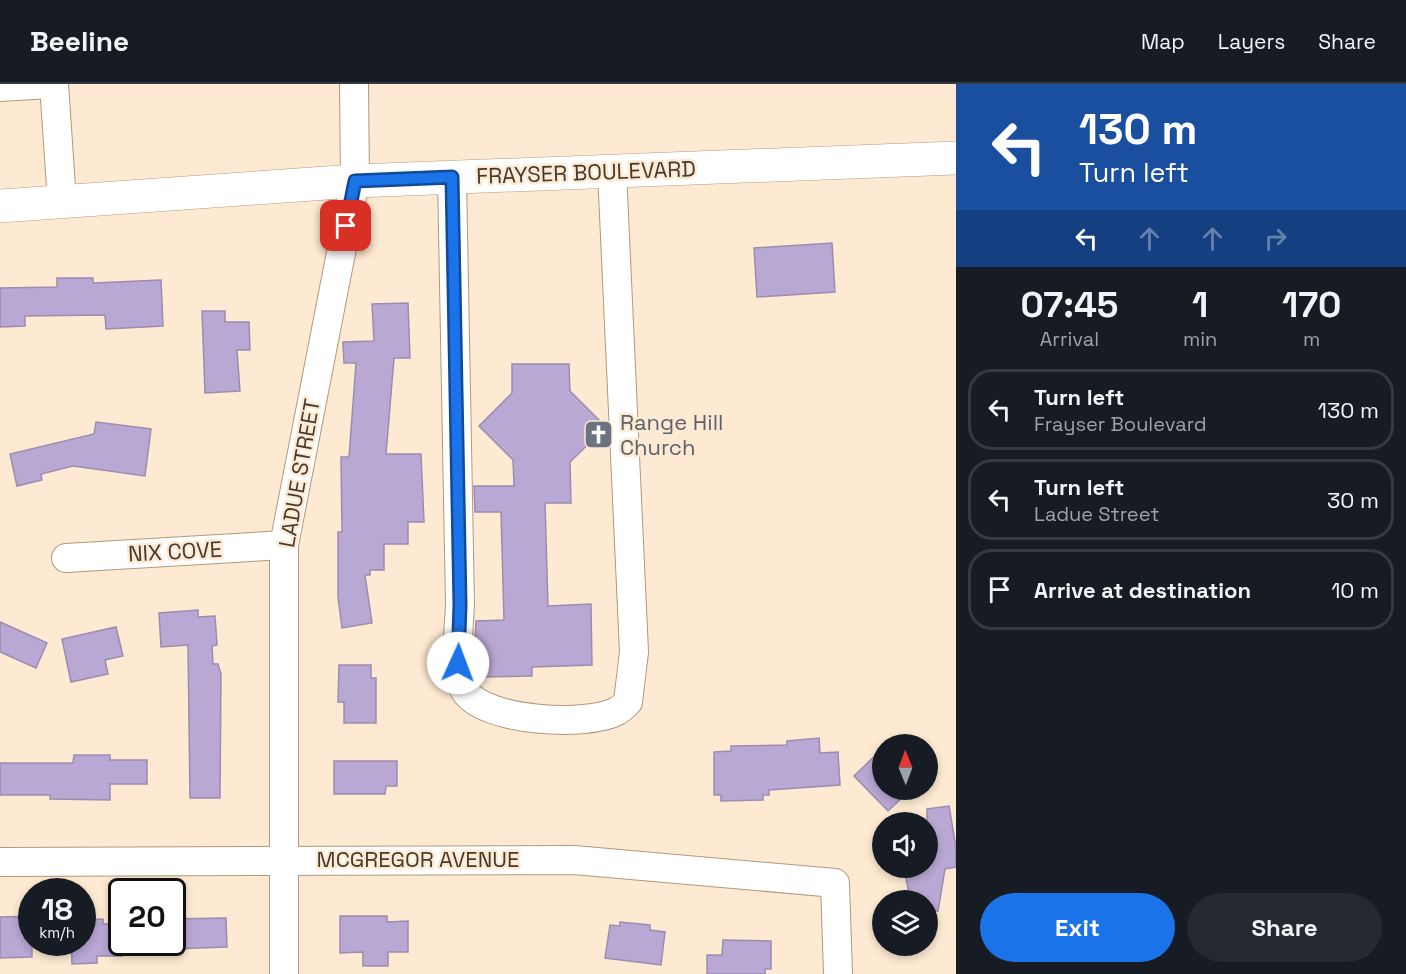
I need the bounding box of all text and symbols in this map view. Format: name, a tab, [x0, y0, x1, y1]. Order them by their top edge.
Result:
text: Beeline	[30, 23, 129, 59]
text: Map	[1141, 28, 1185, 55]
text: Layers	[1218, 28, 1285, 55]
text: Share	[1318, 28, 1376, 55]
text: 130 m	[1079, 103, 1197, 156]
icon: left	[980, 108, 1058, 186]
street label: FRAYSER BOULEVARD	[476, 154, 696, 190]
text: Turn left	[1079, 155, 1189, 190]
pin	[320, 200, 371, 251]
icon: arrive	[329, 209, 362, 242]
icon: left	[1070, 222, 1103, 255]
icon: ahead	[1133, 222, 1166, 255]
icon: ahead	[1196, 222, 1229, 255]
icon: right	[1259, 222, 1292, 255]
text: 07:45	[1021, 282, 1118, 328]
text: 1	[1192, 282, 1208, 328]
text: 170	[1282, 282, 1341, 328]
text: Arrival	[1040, 326, 1099, 352]
text: min	[1183, 326, 1217, 352]
text: m	[1303, 326, 1320, 352]
text: Turn left	[1034, 383, 1124, 411]
icon: left	[983, 393, 1016, 426]
street label: LADUE STREET	[272, 396, 326, 550]
text: 130 m	[1318, 396, 1379, 424]
place label: Range Hill Church	[620, 408, 723, 461]
text: Frayser Boulevard	[1034, 411, 1207, 437]
church icon: Range Hill Church	[583, 419, 615, 451]
text: Turn left	[1034, 473, 1124, 501]
icon: left	[983, 483, 1016, 516]
text: 30 m	[1327, 486, 1379, 514]
text: Ladue Street	[1034, 501, 1159, 527]
street label: NIX COVE	[127, 535, 223, 567]
icon: arrive	[983, 573, 1016, 606]
text: Arrive at destination	[1034, 576, 1251, 604]
text: 10 m	[1331, 576, 1379, 604]
position arrow	[426, 631, 490, 695]
north arrow	[872, 734, 938, 800]
map controls	[872, 734, 938, 956]
button: sound	[872, 812, 938, 878]
street label: MCGREGOR AVENUE	[317, 845, 519, 873]
speed limit sign: 20	[108, 878, 186, 956]
text: 18	[41, 890, 73, 929]
button: layers	[872, 890, 938, 956]
button: Exit	[980, 893, 1175, 962]
button: Share	[1187, 893, 1382, 962]
text: km/h	[39, 923, 75, 942]

